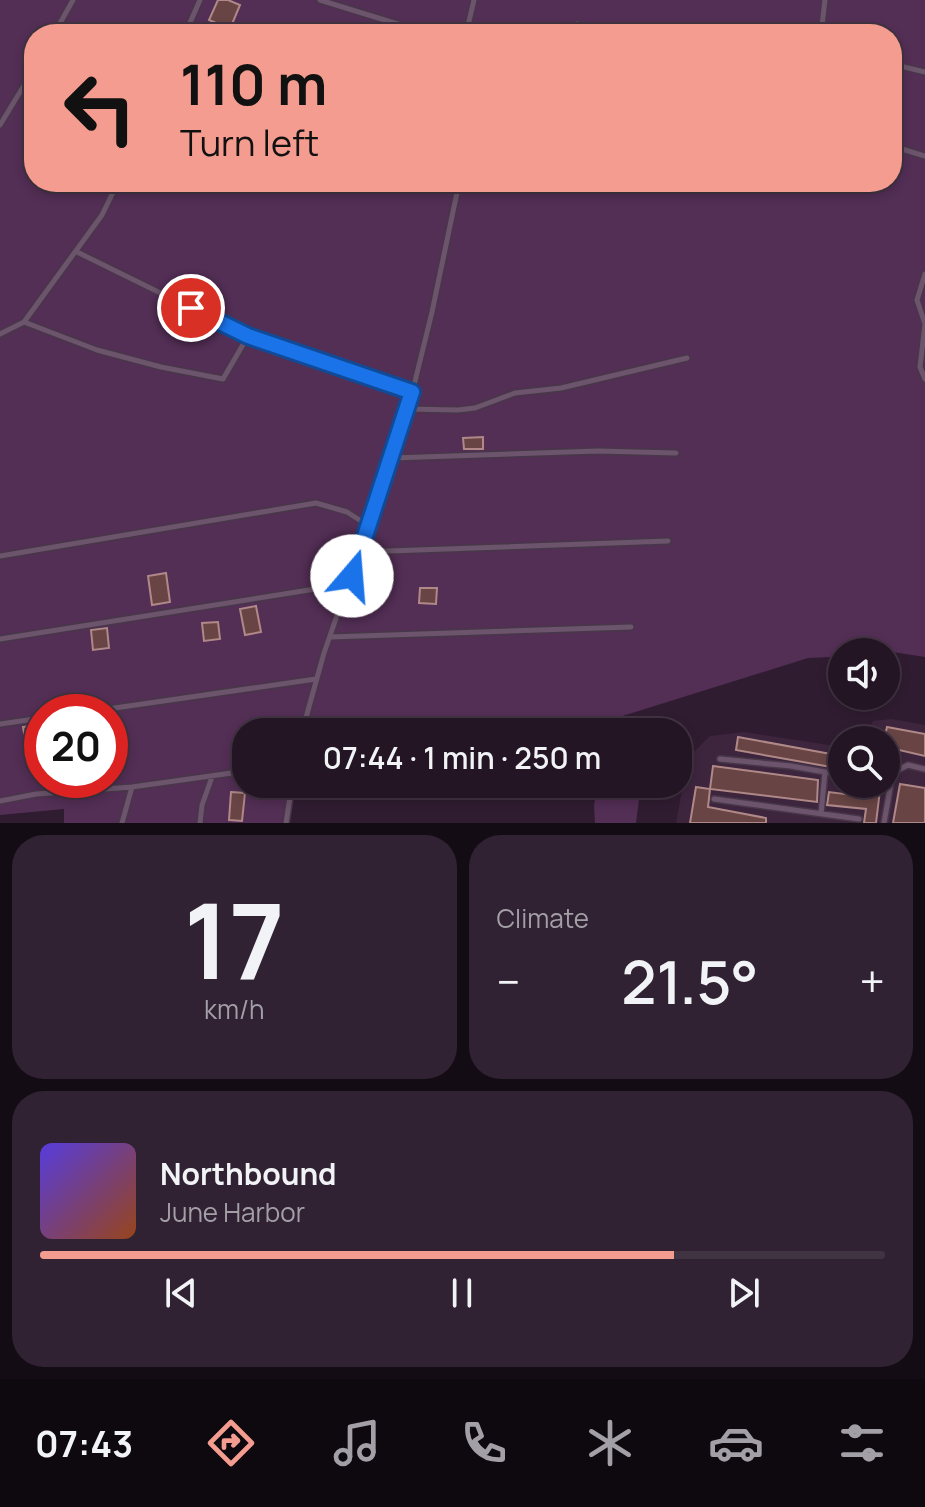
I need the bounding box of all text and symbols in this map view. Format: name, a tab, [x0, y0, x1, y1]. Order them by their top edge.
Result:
text: 110 m	[180, 45, 327, 122]
icon: left	[48, 56, 152, 160]
text: Turn left	[180, 118, 319, 167]
pin	[157, 274, 225, 342]
icon: arrive	[169, 286, 213, 330]
position arrow	[310, 534, 394, 618]
map controls	[828, 638, 900, 798]
button: sound	[828, 638, 900, 710]
speed limit sign: 20	[24, 694, 128, 798]
button: search	[828, 726, 900, 798]
text: 07:44 · 1 min · 250 m	[323, 737, 601, 778]
text: 17	[184, 868, 285, 1010]
text: Climate	[497, 900, 589, 936]
text: 21.5°	[621, 940, 759, 1022]
text: −	[497, 951, 520, 1011]
text: +	[860, 951, 885, 1011]
text: km/h	[204, 991, 264, 1027]
text: Northbound	[160, 1153, 337, 1194]
text: June Harbor	[160, 1194, 305, 1230]
icon: previous	[159, 1271, 203, 1315]
icon: pause	[440, 1271, 484, 1315]
icon: next	[722, 1271, 766, 1315]
icon: directions	[203, 1415, 259, 1471]
icon: music	[329, 1415, 385, 1471]
icon: phone	[456, 1415, 512, 1471]
icon: climate	[582, 1415, 638, 1471]
icon: car	[708, 1415, 764, 1471]
icon: filters	[834, 1415, 890, 1471]
text: 07:43	[35, 1419, 133, 1468]

